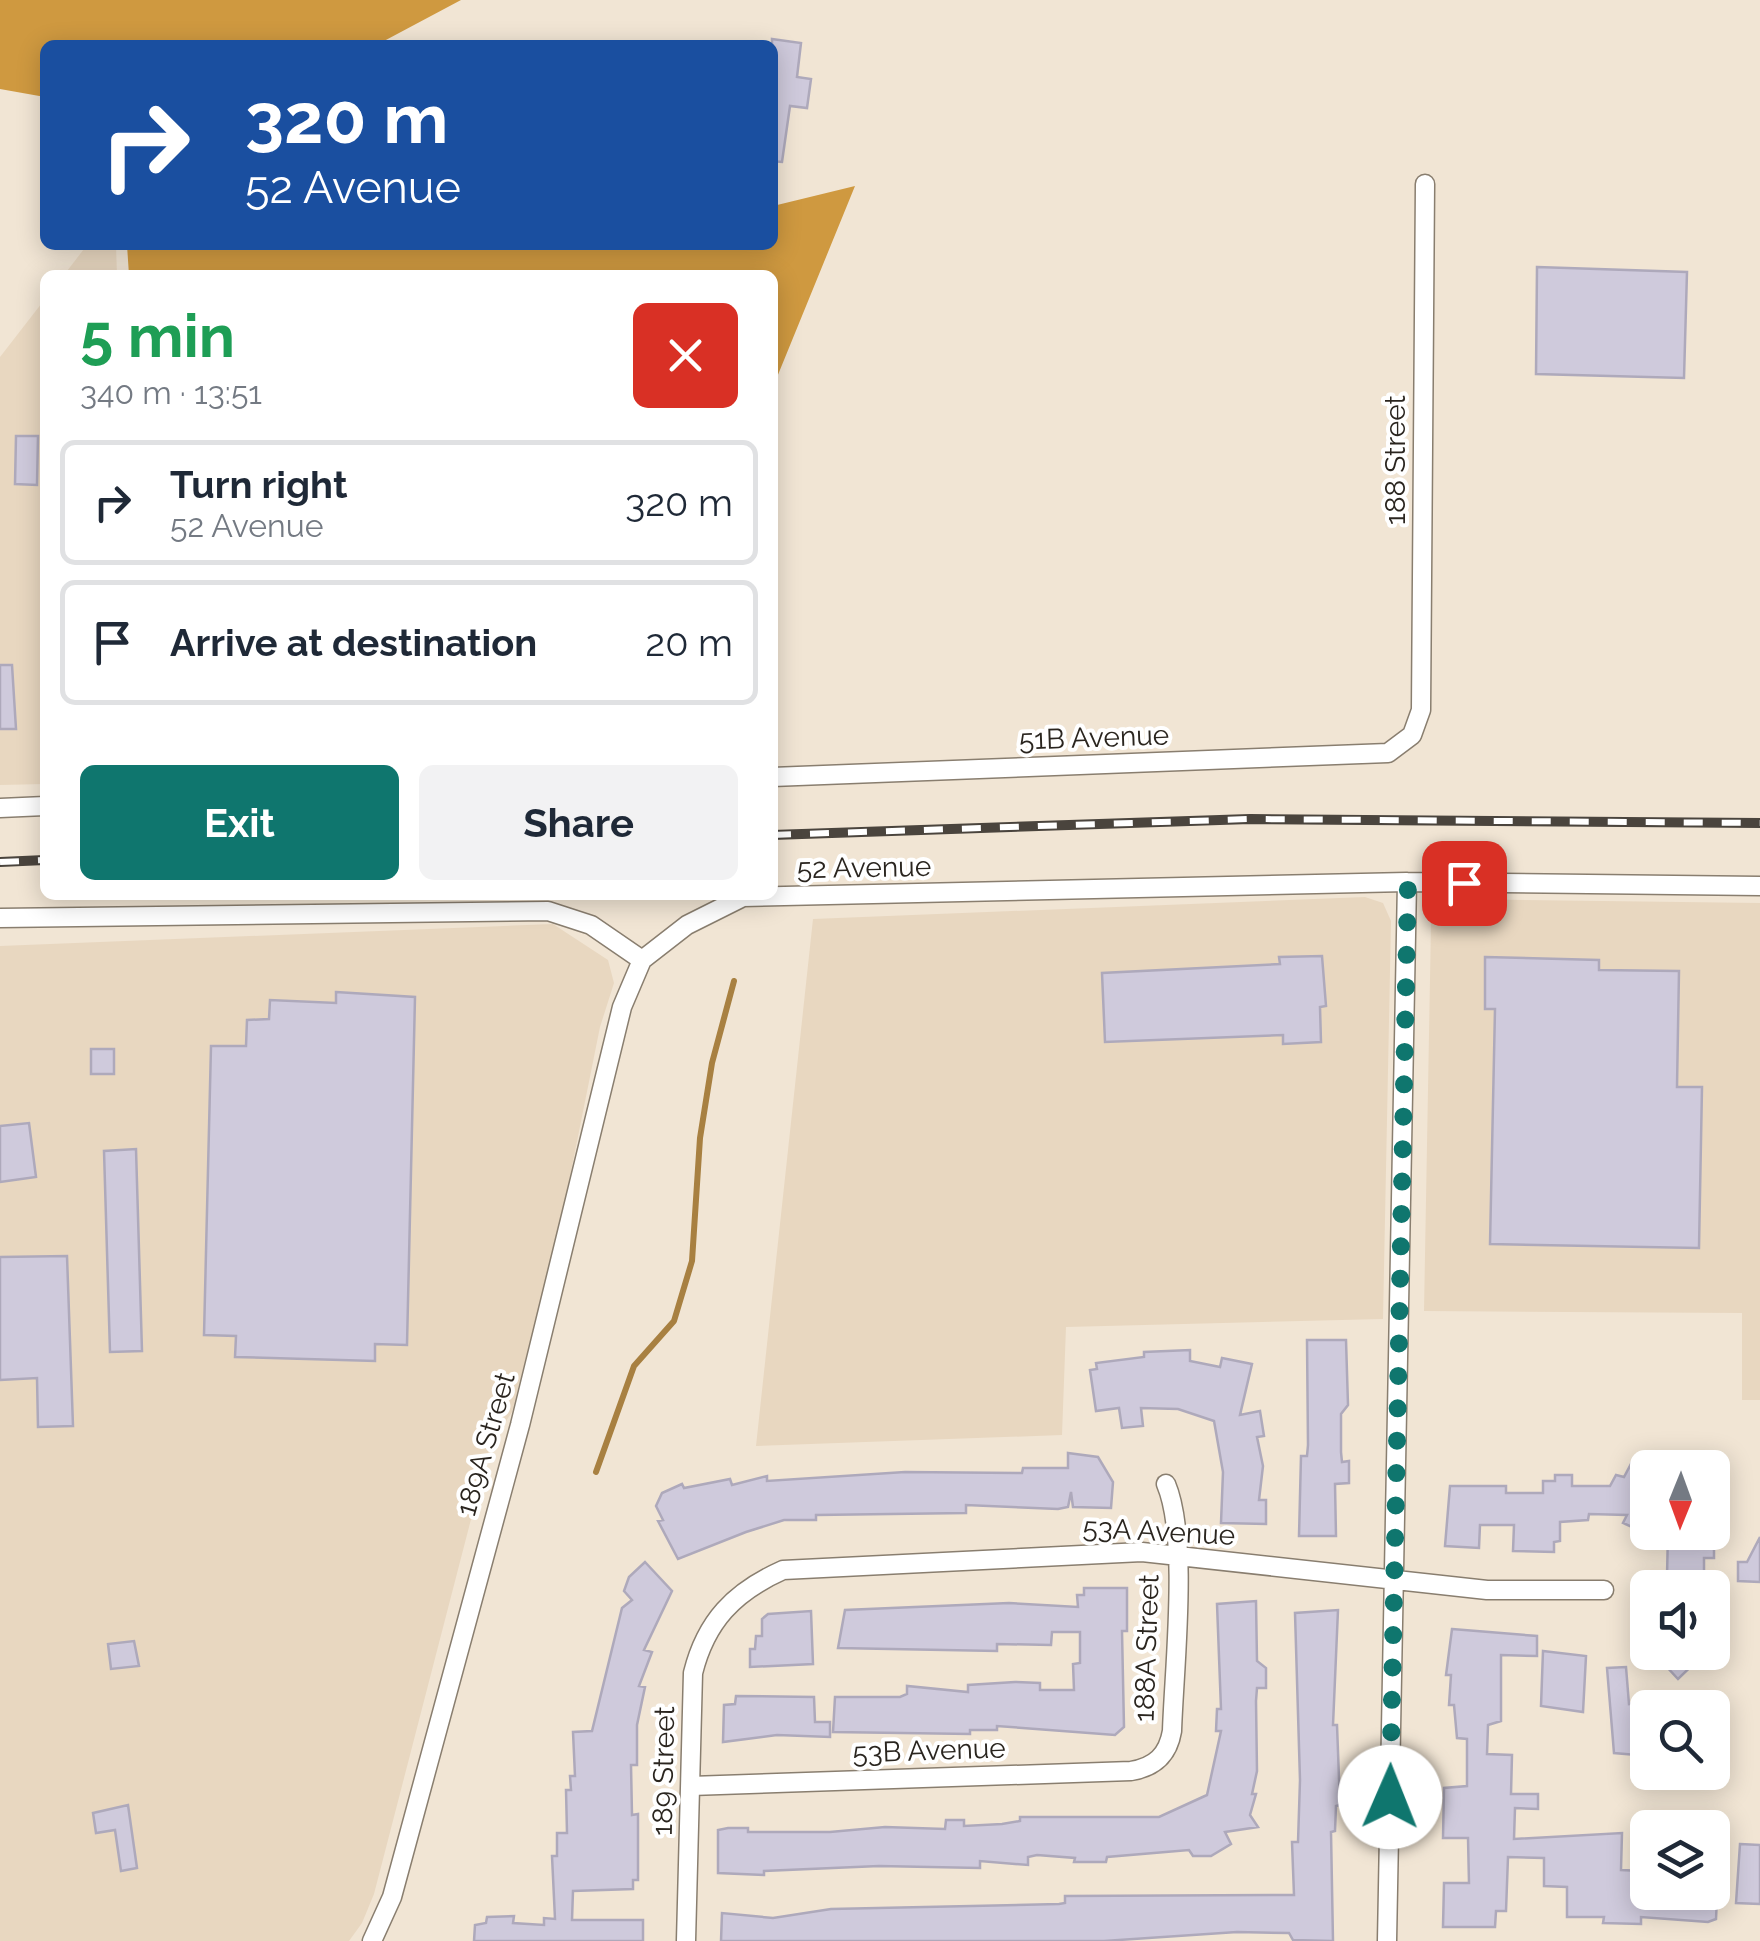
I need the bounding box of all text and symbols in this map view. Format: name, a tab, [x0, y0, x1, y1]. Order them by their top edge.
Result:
text: 320 m	[245, 77, 449, 159]
icon: right	[80, 80, 210, 210]
text: 52 Avenue	[245, 161, 461, 214]
text: 5 min	[80, 301, 235, 371]
button: close	[633, 303, 738, 408]
text: 340 m · 13:51	[80, 374, 262, 411]
street label: 188 Street	[1379, 394, 1412, 525]
text: Turn right	[170, 462, 347, 507]
icon: right	[85, 475, 140, 530]
text: 320 m	[625, 480, 733, 525]
text: 52 Avenue	[170, 507, 324, 544]
icon: arrive	[85, 615, 140, 670]
text: Arrive at destination	[170, 620, 537, 665]
text: 20 m	[645, 620, 733, 665]
street label: 51B Avenue	[1018, 718, 1170, 757]
button: Exit	[80, 765, 399, 880]
button: Share	[419, 765, 738, 880]
pin	[1422, 841, 1507, 926]
street label: 52 Avenue	[797, 850, 931, 885]
icon: arrive	[1437, 856, 1492, 911]
street label: 189A Street	[449, 1368, 522, 1520]
north arrow	[1630, 1450, 1730, 1550]
map controls	[1630, 1450, 1730, 1910]
street label: 53A Avenue	[1082, 1511, 1236, 1552]
button: sound	[1630, 1570, 1730, 1670]
street label: 188A Street	[1127, 1573, 1166, 1722]
button: search	[1630, 1690, 1730, 1790]
street label: 189 Street	[646, 1705, 681, 1836]
street label: 53B Avenue	[852, 1731, 1006, 1770]
position arrow	[1338, 1745, 1442, 1849]
button: layers	[1630, 1810, 1730, 1910]

